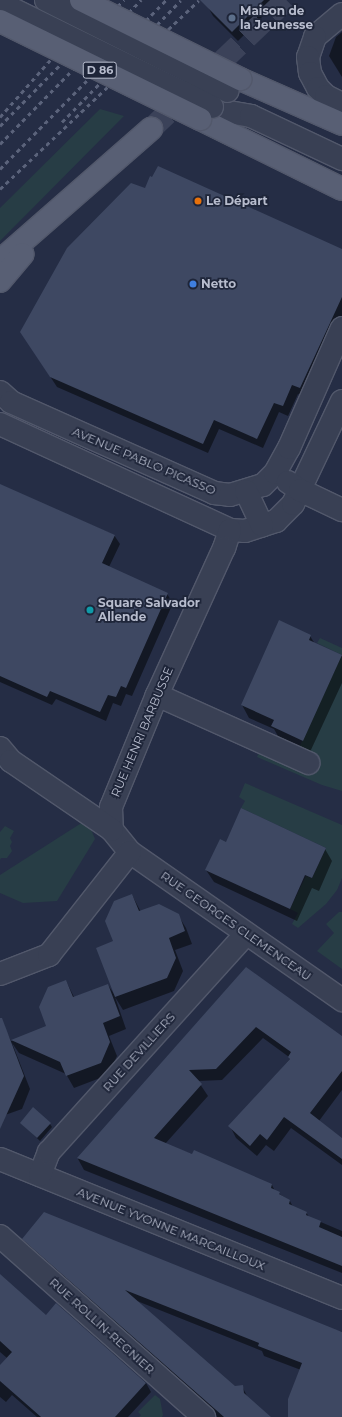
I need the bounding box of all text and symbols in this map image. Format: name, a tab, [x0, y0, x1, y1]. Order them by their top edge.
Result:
place label: Maison de la Jeunesse	[240, 4, 313, 32]
marker: Maison de la Jeunesse	[227, 13, 237, 23]
road number: D 86	[82, 61, 118, 79]
place label: Le Départ	[206, 194, 268, 208]
marker: Le Départ	[193, 196, 203, 206]
place label: Netto	[201, 277, 236, 291]
marker: Netto	[188, 279, 198, 289]
street label: AVENUE PABLO PICASSO	[70, 424, 218, 498]
place label: Square Salvador Allende	[98, 596, 200, 624]
marker: Square Salvador Allende	[85, 605, 95, 615]
street label: RUE HENRI BARBUSSE	[108, 665, 176, 799]
street label: RUE GEORGES CLEMENCEAU	[158, 868, 314, 984]
street label: RUE DEVILLIERS	[100, 1010, 178, 1094]
street label: AVENUE YVONNE MARCAILLOUX	[75, 1185, 267, 1273]
street label: RUE ROLLIN-REGNIER	[47, 1275, 157, 1377]

